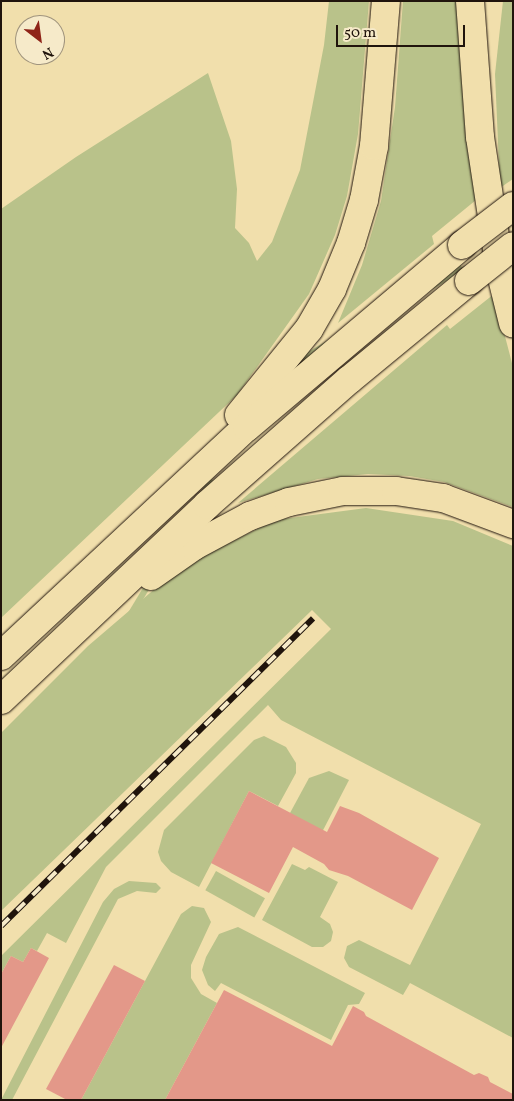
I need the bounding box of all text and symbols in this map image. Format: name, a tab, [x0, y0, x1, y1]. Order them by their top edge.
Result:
north arrow	[15, 15, 65, 65]
scale bar	[339, 15, 468, 47]
text: 50 m	[344, 23, 376, 44]
text: N	[38, 42, 56, 63]

